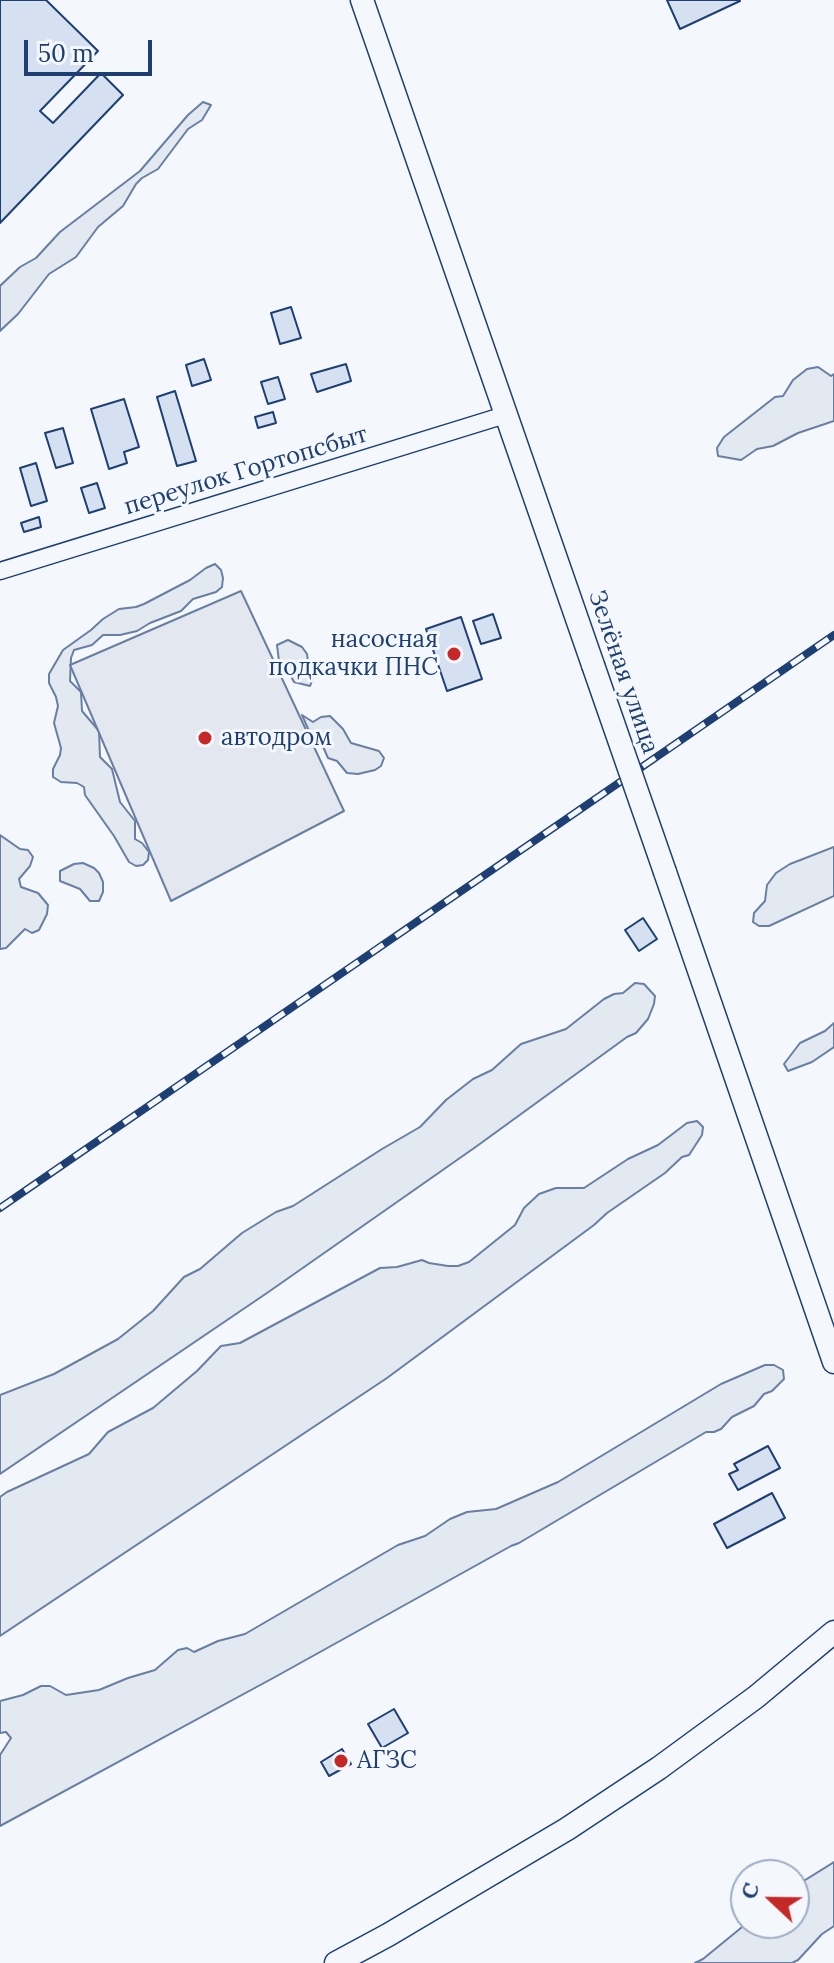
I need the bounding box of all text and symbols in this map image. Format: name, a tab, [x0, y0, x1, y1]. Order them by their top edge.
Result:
scale bar	[28, 24, 156, 74]
text: 50 m	[38, 38, 94, 69]
street label: переулок Гортопсбыт	[121, 420, 371, 522]
street label: Зелёная улица	[582, 587, 664, 757]
place label: насосная подкачки ПНС	[269, 626, 438, 682]
marker: насосная подкачки ПНС	[445, 645, 463, 663]
place label: автодром	[221, 724, 332, 752]
marker: автодром	[196, 729, 214, 747]
place label: АГЗС	[357, 1747, 417, 1775]
marker: АГЗС	[332, 1752, 350, 1770]
north arrow	[730, 1859, 810, 1939]
text: С	[734, 1879, 765, 1903]

